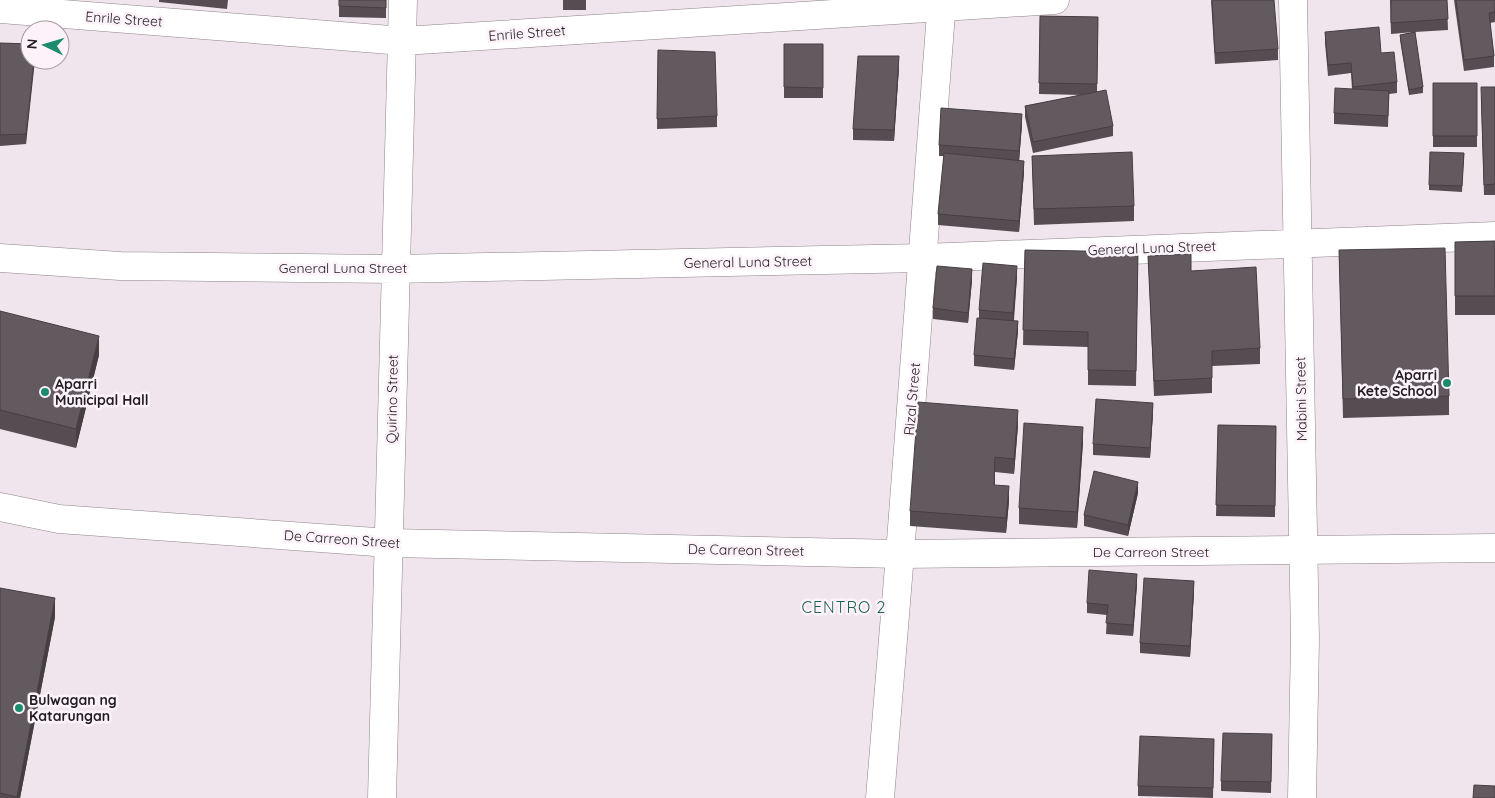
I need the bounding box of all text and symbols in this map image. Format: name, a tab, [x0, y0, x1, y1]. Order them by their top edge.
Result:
street label: Enrile Street	[85, 7, 164, 31]
north arrow	[20, 20, 70, 70]
street label: Enrile Street	[488, 21, 567, 45]
text: N	[23, 38, 41, 50]
street label: General Luna Street	[1087, 237, 1217, 259]
street label: General Luna Street	[684, 252, 813, 272]
street label: General Luna Street	[279, 259, 407, 277]
street label: Quirino Street	[382, 354, 402, 444]
street label: Mabini Street	[1291, 356, 1311, 442]
street label: Rizal Street	[900, 362, 924, 436]
place label: Aparri Kete School	[1357, 366, 1437, 400]
place label: Aparri Municipal Hall	[55, 375, 149, 409]
marker: Aparri Kete School	[1441, 377, 1453, 389]
marker: Aparri Municipal Hall	[39, 386, 51, 398]
street label: De Carreon Street	[283, 526, 401, 552]
street label: De Carreon Street	[688, 540, 805, 560]
street label: De Carreon Street	[1093, 543, 1210, 561]
district label: CENTRO 2	[802, 597, 886, 617]
place label: Bulwagan ng Katarungan	[29, 691, 117, 725]
marker: Bulwagan ng Katarungan	[13, 702, 25, 714]

